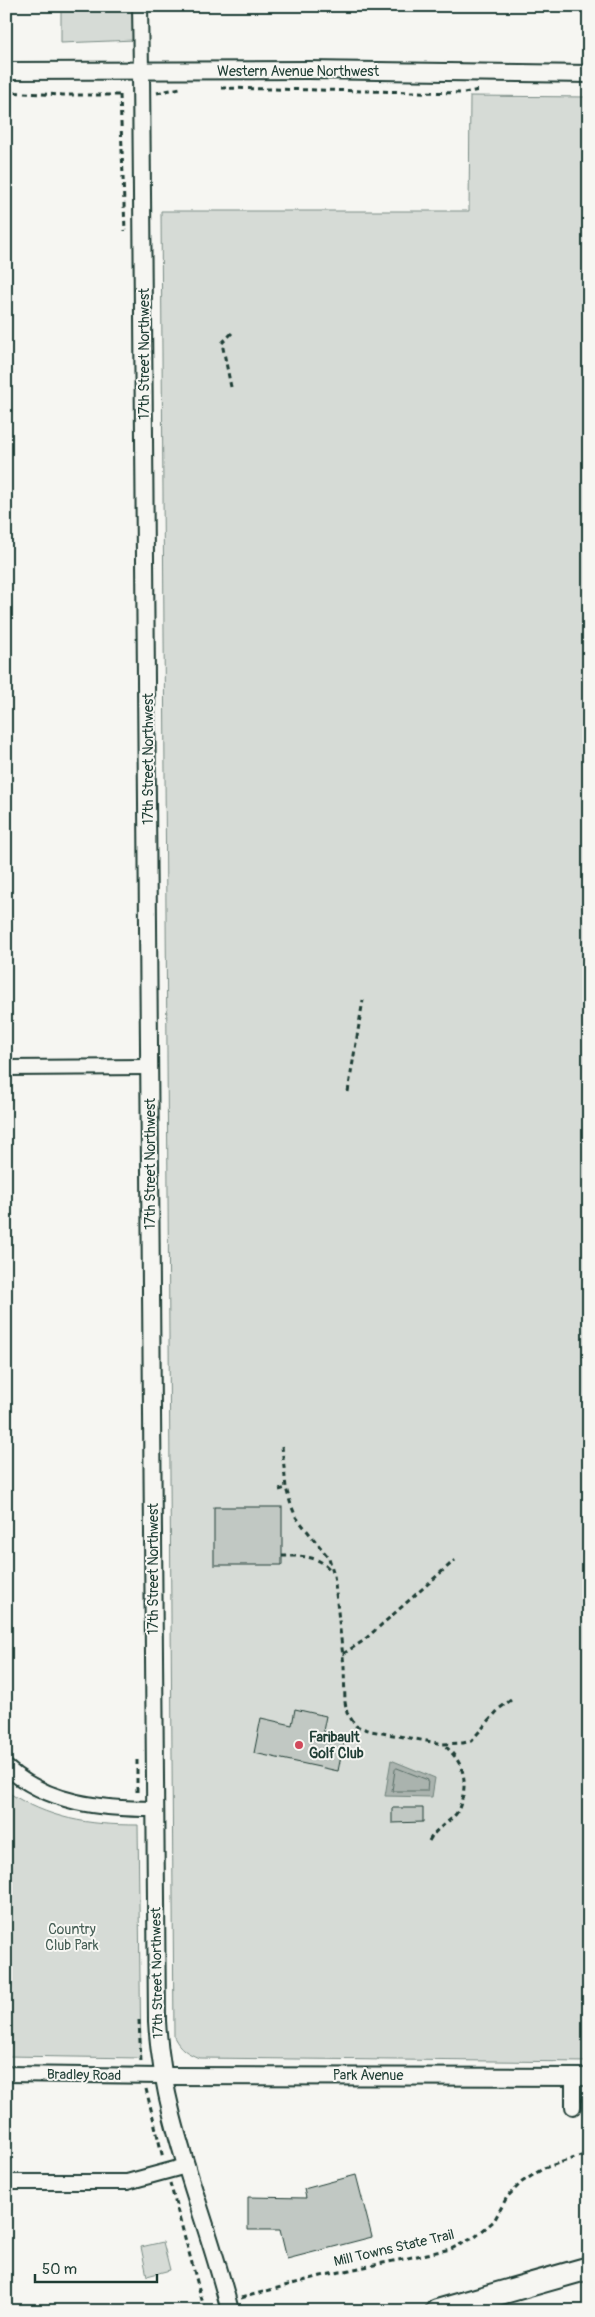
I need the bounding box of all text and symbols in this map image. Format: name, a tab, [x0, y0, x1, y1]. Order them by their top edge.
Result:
street label: Western Avenue Northwest	[217, 63, 379, 80]
street label: 17th Street Northwest	[136, 288, 153, 420]
street label: 17th Street Northwest	[140, 693, 157, 825]
street label: 17th Street Northwest	[142, 1098, 159, 1230]
street label: 17th Street Northwest	[145, 1503, 162, 1635]
place label: Faribault Golf Club	[309, 1729, 364, 1762]
marker: Faribault Golf Club	[293, 1739, 305, 1751]
street label: 17th Street Northwest	[147, 1907, 167, 2039]
park label: Country Club Park	[45, 1921, 99, 1954]
street label: Bradley Road	[47, 2066, 122, 2084]
street label: Park Avenue	[333, 2067, 403, 2084]
street label: Mill Towns State Trail	[332, 2226, 456, 2270]
scale bar	[35, 2252, 158, 2284]
text: 50 m	[42, 2260, 77, 2279]

